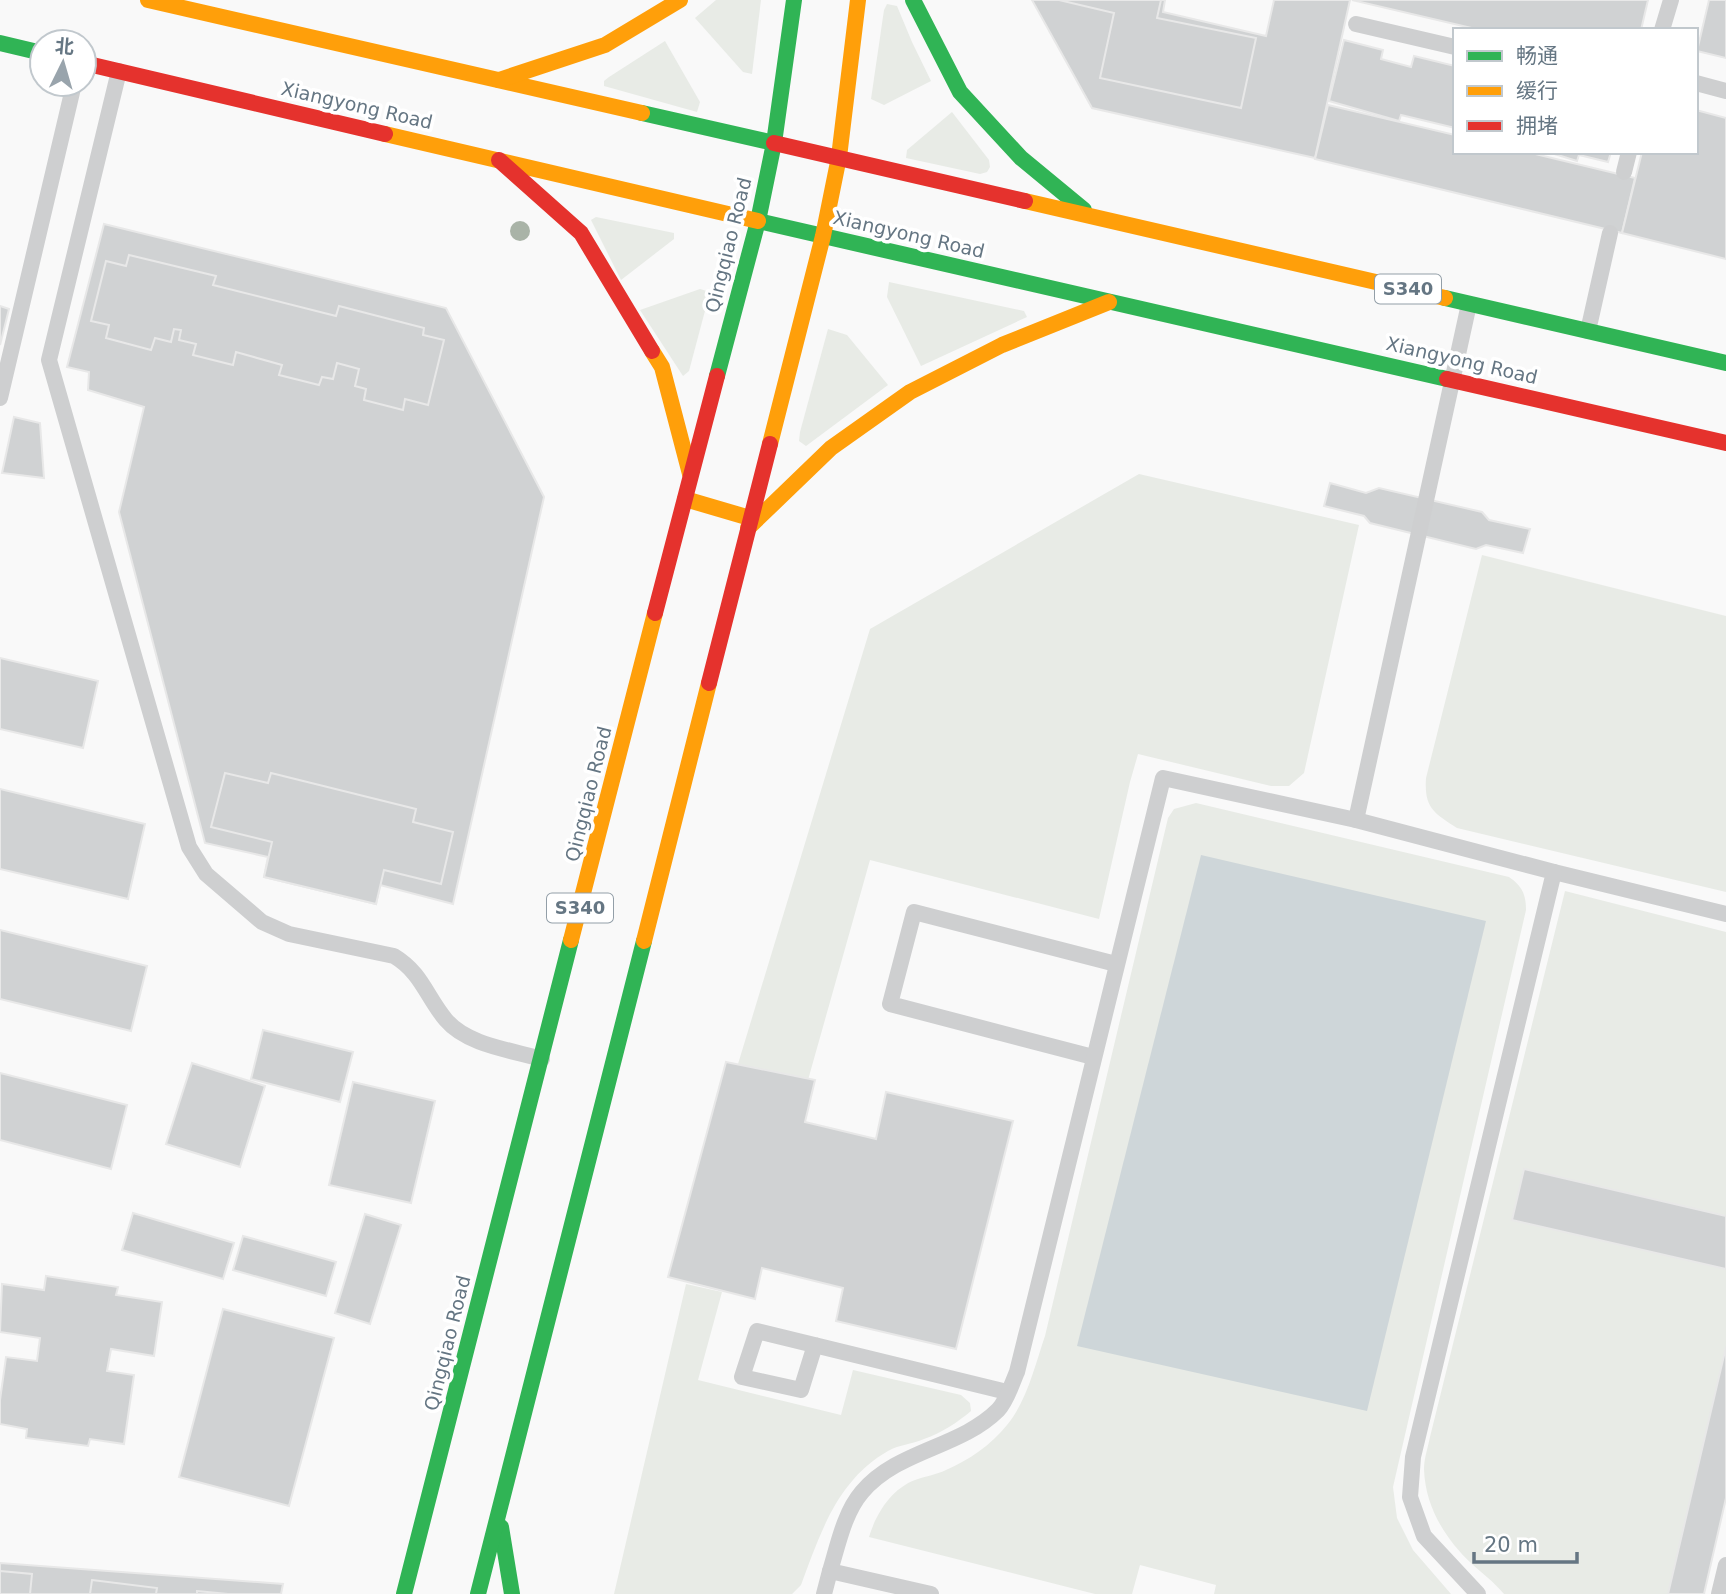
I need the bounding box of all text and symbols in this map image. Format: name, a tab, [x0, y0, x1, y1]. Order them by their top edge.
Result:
north arrow	[28, 28, 98, 98]
legend	[1453, 28, 1698, 154]
text: 北	[54, 34, 75, 58]
text: 畅通	[1516, 44, 1558, 68]
street label: Xiangyong Road	[279, 77, 435, 133]
text: 缓行	[1516, 79, 1558, 103]
text: 拥堵	[1516, 114, 1558, 138]
street label: Qingqiao Road	[701, 175, 755, 315]
street label: Xiangyong Road	[831, 206, 987, 262]
road number: S340	[1375, 274, 1441, 304]
street label: Xiangyong Road	[1384, 332, 1540, 388]
street label: Qingqiao Road	[561, 724, 615, 864]
road number: S340	[547, 894, 613, 923]
street label: Qingqiao Road	[420, 1273, 474, 1413]
scale bar	[1474, 1520, 1577, 1564]
text: 20 m	[1484, 1533, 1538, 1557]

